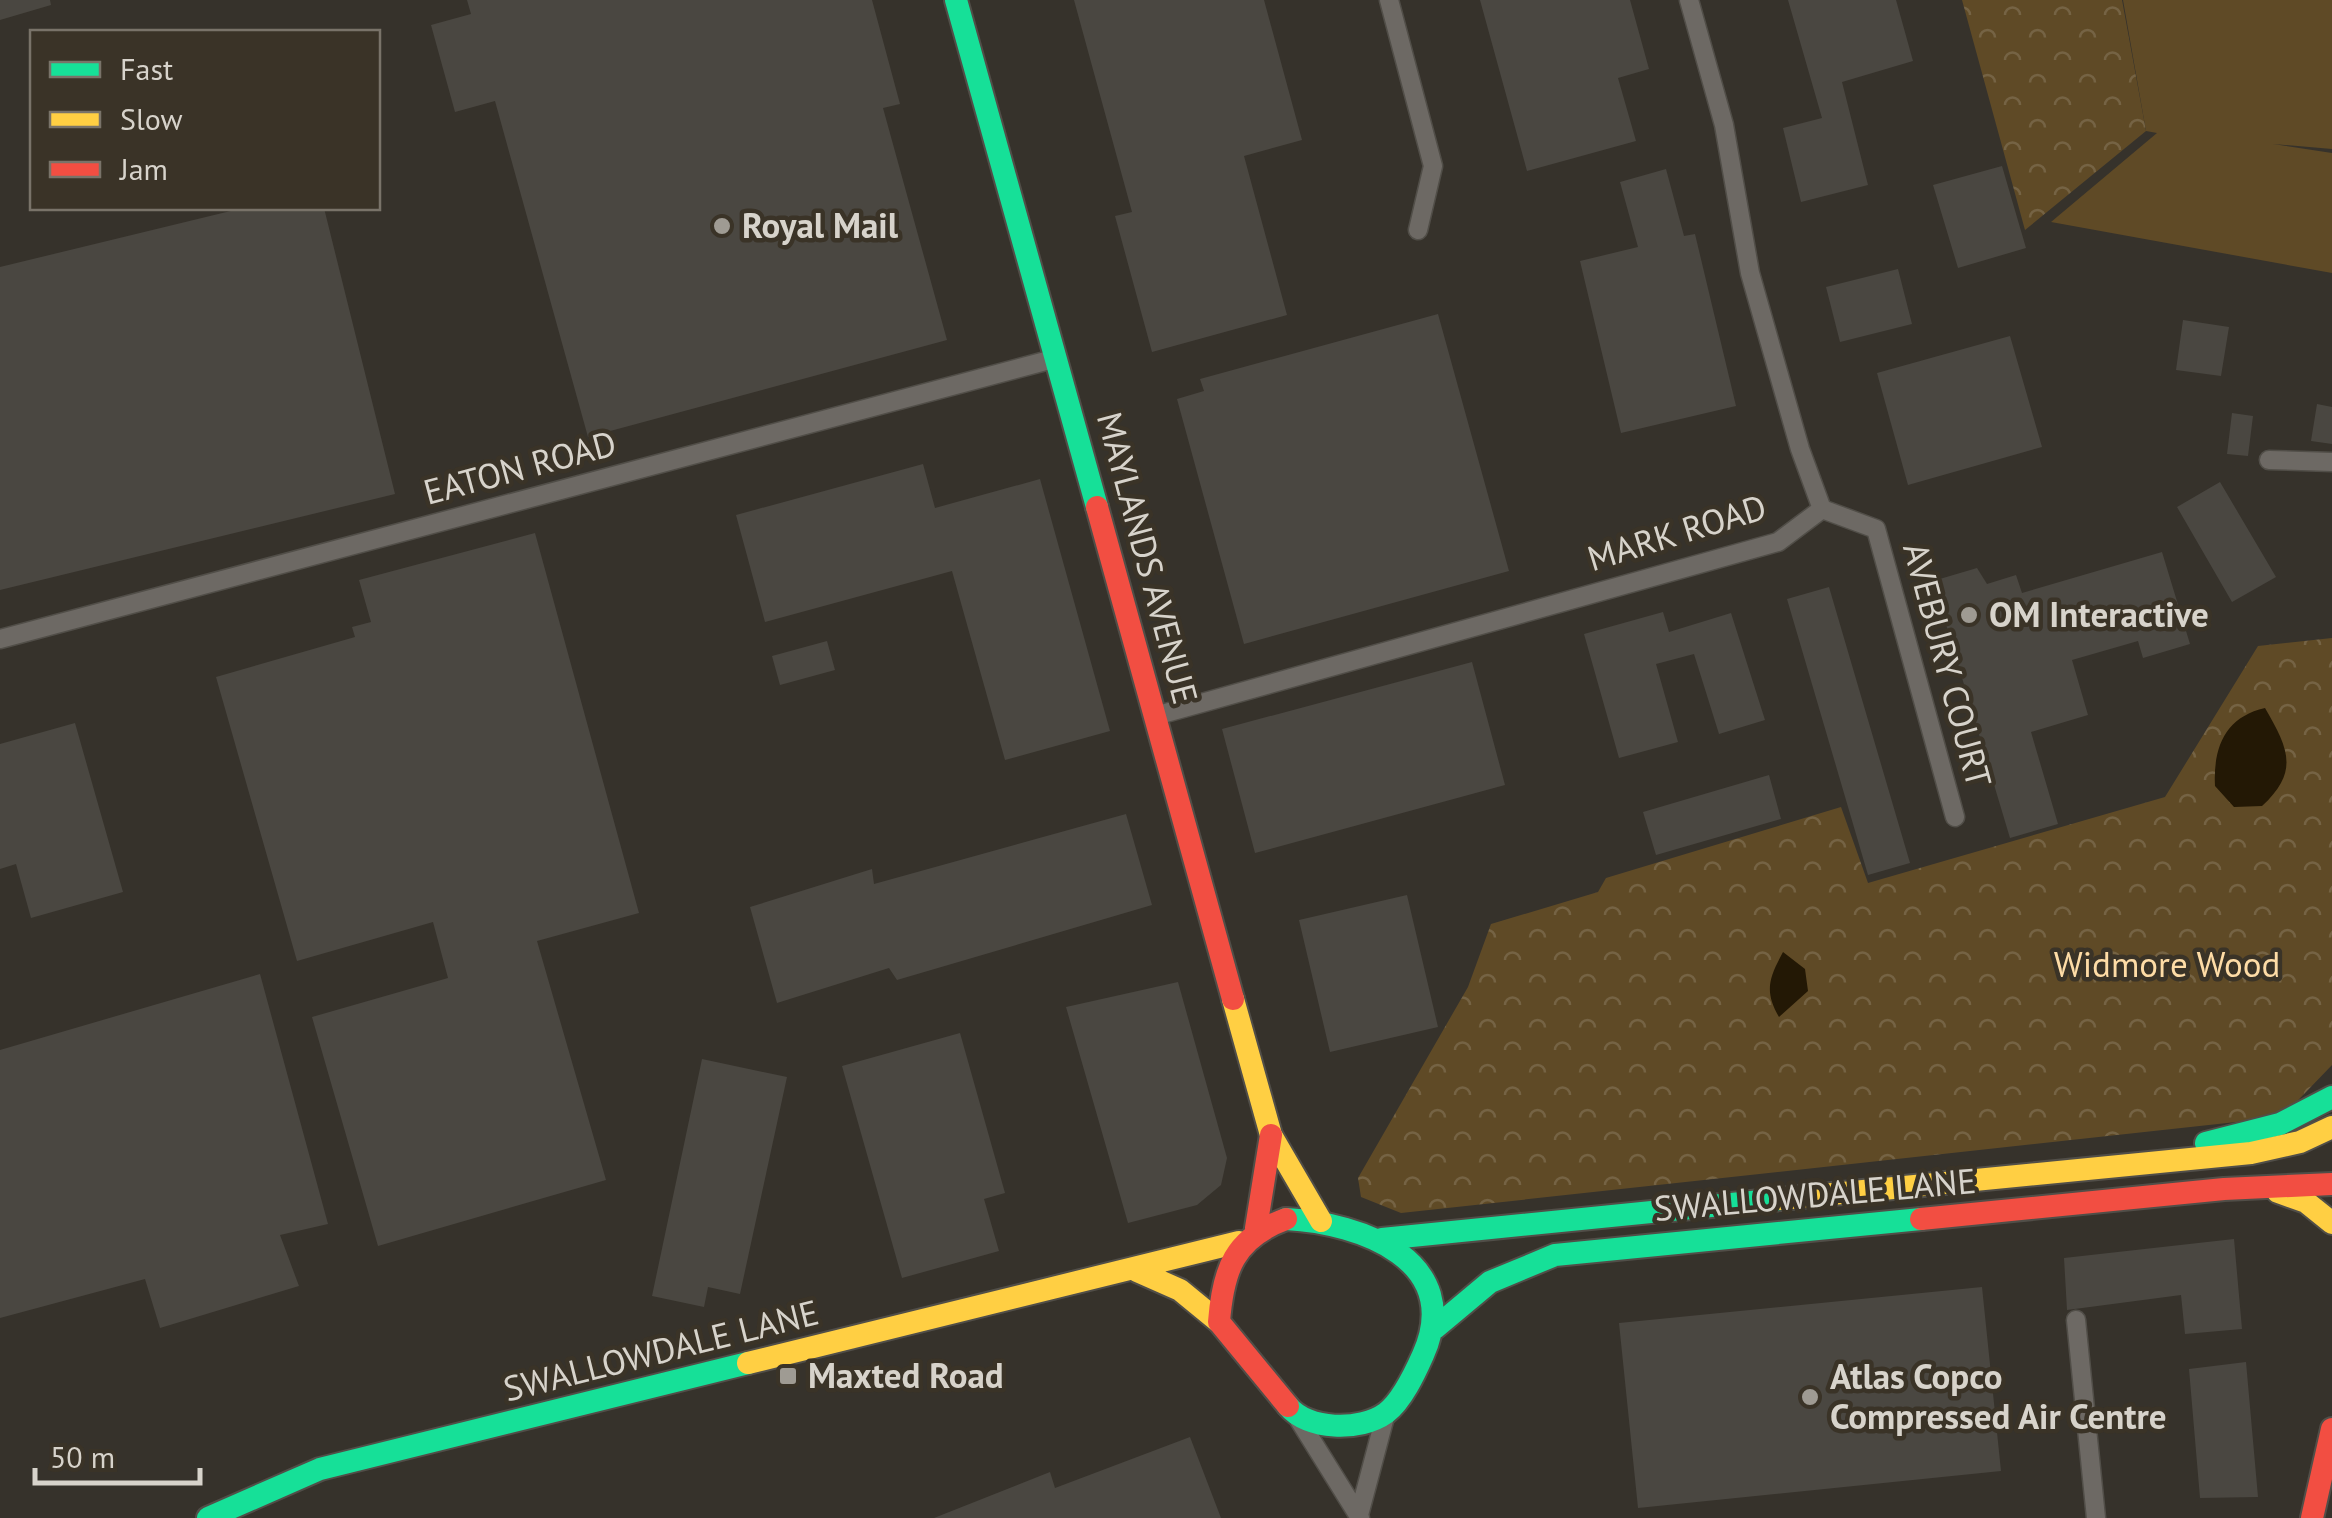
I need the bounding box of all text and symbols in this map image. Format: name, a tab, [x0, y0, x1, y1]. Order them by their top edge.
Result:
legend	[30, 30, 380, 210]
text: Fast	[120, 49, 173, 88]
text: Slow	[120, 99, 183, 138]
text: Jam	[118, 149, 168, 188]
place label: Royal Mail	[742, 202, 899, 248]
marker: Royal Mail	[711, 215, 733, 237]
street label: MAYLANDS AVENUE	[1087, 407, 1209, 709]
street label: EATON ROAD	[419, 419, 621, 515]
street label: MARK ROAD	[1582, 483, 1772, 581]
street label: AVEBURY COURT	[1893, 537, 2003, 792]
place label: OM Interactive	[1989, 591, 2209, 637]
marker: OM Interactive	[1958, 604, 1980, 626]
park label: Widmore Wood	[2054, 941, 2280, 987]
street label: SWALLOWDALE LANE	[1652, 1157, 1978, 1231]
street label: SWALLOWDALE LANE	[499, 1289, 823, 1411]
place label: Maxted Road	[808, 1352, 1004, 1398]
place label: Atlas Copco Compressed Air Centre	[1830, 1353, 2167, 1439]
marker: Maxted Road	[777, 1365, 799, 1387]
marker: Atlas Copco Compressed Air Centre	[1799, 1386, 1821, 1408]
scale bar	[35, 1423, 200, 1485]
text: 50 m	[50, 1437, 115, 1476]

